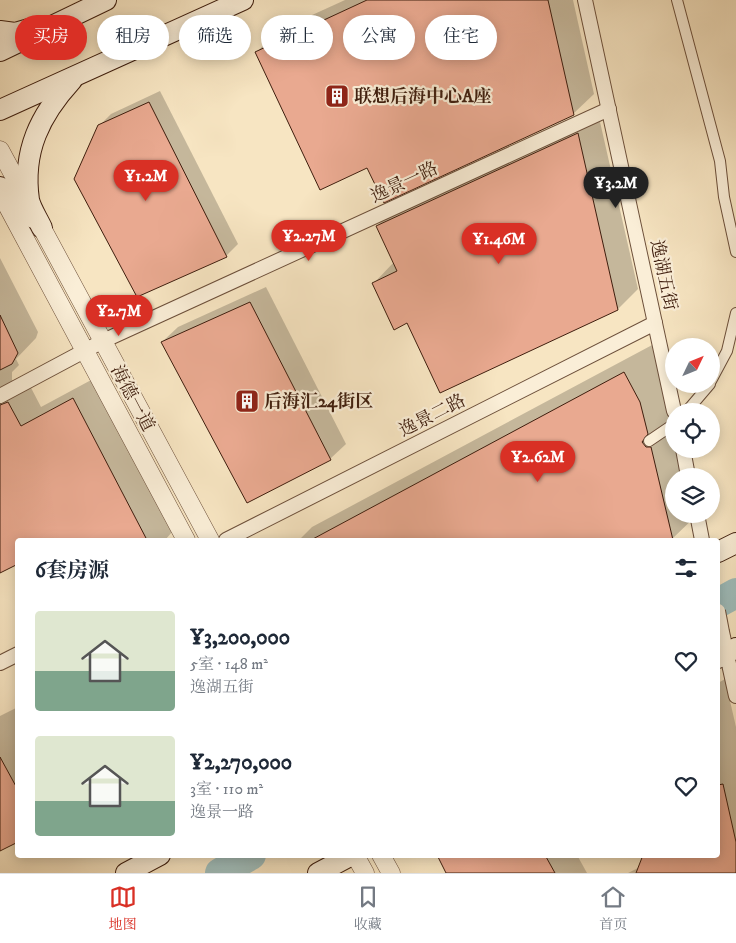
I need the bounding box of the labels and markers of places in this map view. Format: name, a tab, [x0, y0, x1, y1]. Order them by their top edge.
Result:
building icon: 联想后海中心A座	[324, 83, 350, 109]
place label: 联想后海中心A座	[354, 86, 491, 108]
pin: ¥1.2M	[111, 160, 181, 202]
pin: ¥3.2M	[581, 166, 651, 209]
pin: ¥2.27M	[268, 220, 350, 262]
pin: ¥1.46M	[458, 222, 540, 265]
pin: ¥2.7M	[84, 294, 154, 337]
building icon: 后海汇24街区	[234, 388, 260, 414]
place label: 后海汇24街区	[264, 391, 373, 413]
pin: ¥2.62M	[497, 440, 579, 483]

